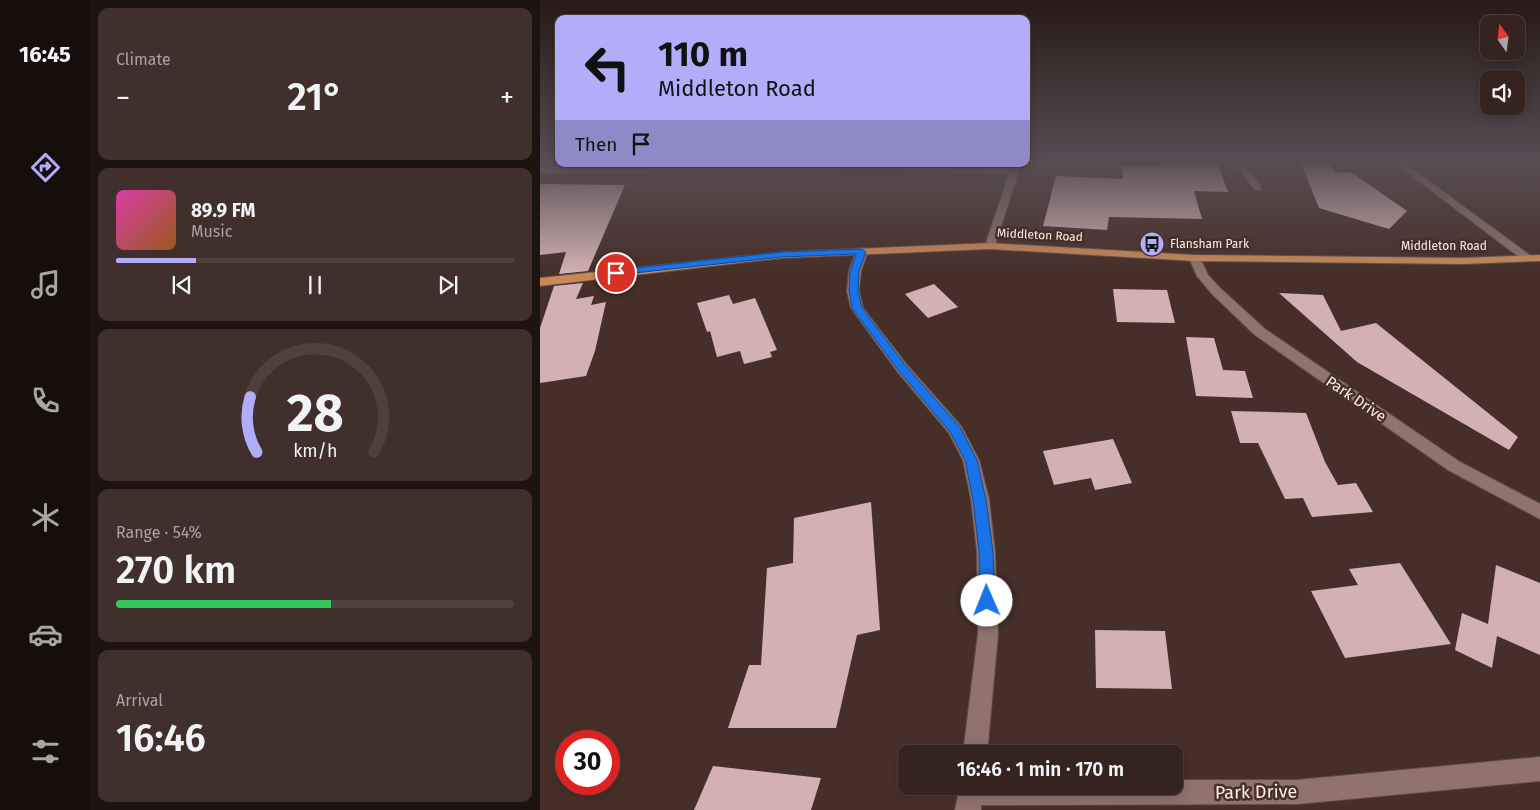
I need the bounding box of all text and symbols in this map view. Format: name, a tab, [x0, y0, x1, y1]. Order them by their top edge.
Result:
north arrow	[1480, 15, 1525, 60]
map controls	[1480, 15, 1525, 115]
text: 110 m	[658, 33, 748, 75]
icon: left	[575, 35, 640, 100]
text: 16:45	[19, 41, 71, 68]
text: Climate	[116, 50, 171, 69]
button: sound	[1480, 70, 1525, 115]
text: 21°	[287, 74, 343, 120]
text: Middleton Road	[658, 75, 816, 102]
text: −	[116, 81, 130, 114]
text: +	[500, 81, 514, 114]
icon: arrive	[627, 130, 655, 158]
text: Then	[575, 133, 617, 156]
icon: directions	[28, 150, 63, 185]
text: 89.9 FM	[191, 199, 255, 222]
text: Music	[191, 222, 232, 241]
street label: Middleton Road	[997, 226, 1083, 244]
bus stop icon: Flansham Park	[1139, 231, 1165, 257]
place label: Flansham Park	[1170, 237, 1250, 251]
street label: Middleton Road	[1401, 239, 1487, 253]
pin	[595, 252, 637, 294]
icon: arrive	[602, 259, 630, 287]
icon: music	[28, 267, 63, 302]
icon: previous	[168, 271, 196, 299]
icon: pause	[301, 271, 329, 299]
icon: next	[434, 271, 462, 299]
street label: Park Drive	[1323, 372, 1389, 426]
text: 28	[286, 382, 344, 445]
icon: phone	[28, 383, 63, 418]
text: km/h	[293, 440, 337, 462]
icon: climate	[28, 500, 63, 535]
text: Range · 54%	[116, 523, 202, 542]
text: 270 km	[116, 547, 236, 593]
position arrow	[960, 574, 1012, 626]
icon: car	[28, 617, 63, 652]
text: Arrival	[116, 691, 163, 710]
text: 16:46	[116, 715, 206, 761]
speed limit sign: 30	[555, 730, 620, 795]
icon: filters	[28, 734, 63, 769]
text: 16:46 · 1 min · 170 m	[957, 758, 1124, 781]
street label: Park Drive	[1215, 780, 1297, 804]

